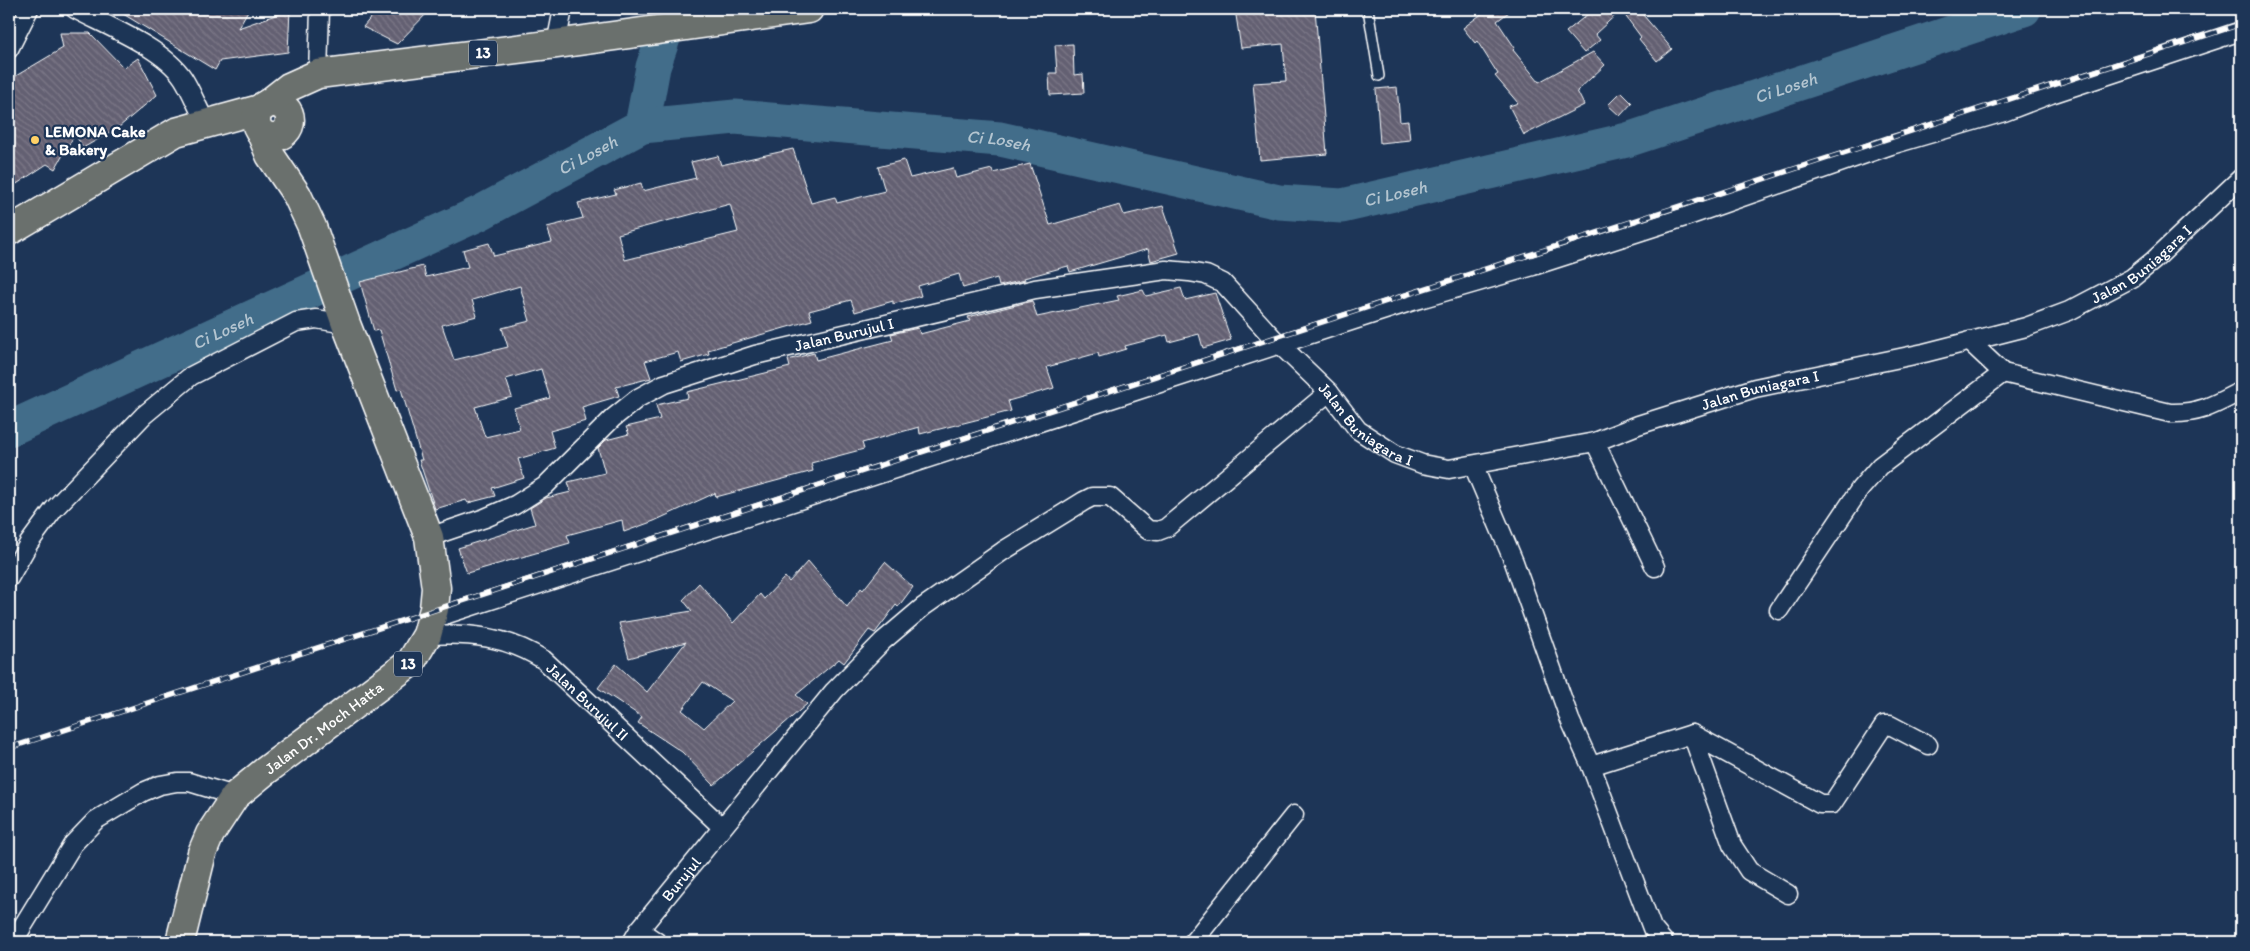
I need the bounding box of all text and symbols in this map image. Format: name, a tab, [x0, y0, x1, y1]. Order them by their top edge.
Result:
road number: 13	[469, 40, 497, 66]
water label: Ci Loseh	[1751, 67, 1820, 108]
place label: LEMONA Cake & Bakery	[45, 122, 146, 160]
water label: Ci Loseh	[966, 125, 1033, 157]
water label: Ci Loseh	[554, 130, 622, 180]
marker: LEMONA Cake & Bakery	[29, 134, 41, 146]
water label: Ci Loseh	[1361, 176, 1430, 212]
street label: Jalan Buniagara I	[2088, 220, 2195, 307]
water label: Ci Loseh	[189, 307, 257, 354]
street label: Jalan Burujul I	[792, 313, 896, 355]
street label: Jalan Buniagara I	[1699, 366, 1821, 414]
street label: Jalan Buniagara I	[1315, 378, 1416, 469]
road number: 13	[394, 652, 422, 676]
street label: Jalan Burujul II	[543, 658, 633, 744]
street label: Jalan Dr. Moch Hatta	[261, 676, 387, 778]
street label: Burujul	[657, 852, 705, 905]

